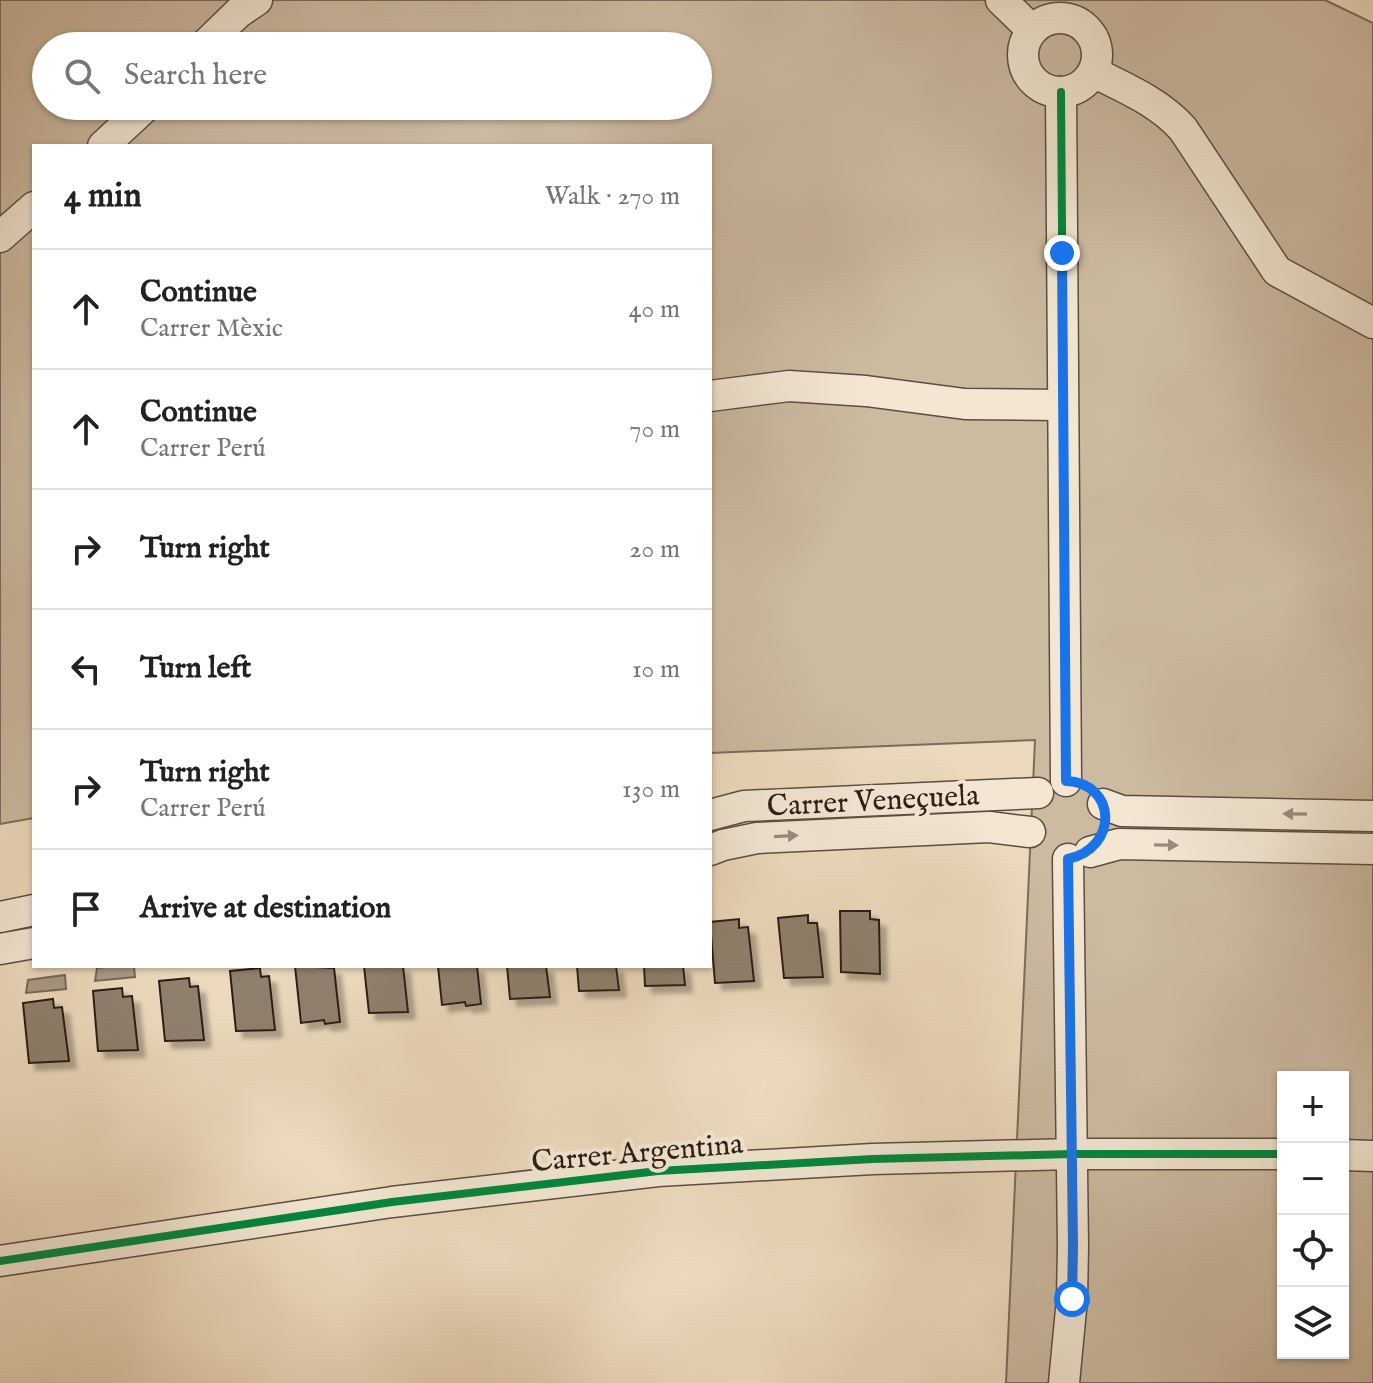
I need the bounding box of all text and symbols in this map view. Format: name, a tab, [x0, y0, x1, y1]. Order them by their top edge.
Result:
search box	[32, 32, 712, 120]
icon: search	[60, 54, 104, 98]
text: Search here	[124, 57, 267, 95]
text: 4 min	[64, 175, 142, 218]
text: Walk · 270 m	[545, 180, 680, 213]
route end	[1044, 235, 1080, 271]
text: Continue	[140, 274, 257, 312]
icon: ahead	[64, 287, 108, 331]
text: 40 m	[629, 293, 680, 326]
text: Carrer Mèxic	[140, 312, 283, 345]
text: Continue	[140, 394, 257, 432]
icon: ahead	[64, 407, 108, 451]
text: 70 m	[629, 413, 680, 446]
text: Carrer Perú	[140, 432, 266, 465]
icon: right	[64, 527, 108, 571]
text: Turn right	[140, 530, 270, 568]
text: 20 m	[629, 533, 680, 566]
icon: left	[64, 647, 108, 691]
text: Turn left	[140, 650, 251, 688]
text: 10 m	[632, 653, 680, 686]
text: Turn right	[140, 754, 270, 792]
icon: right	[64, 767, 108, 811]
text: 130 m	[622, 773, 680, 806]
street label: Carrer Veneçuela	[766, 777, 980, 827]
text: Carrer Perú	[140, 792, 266, 825]
one-way arrow	[1282, 808, 1307, 821]
one-way arrow	[774, 830, 799, 843]
one-way arrow	[1154, 838, 1179, 851]
icon: arrive	[64, 887, 108, 931]
text: Arrive at destination	[140, 890, 391, 928]
map controls	[1277, 1071, 1349, 1359]
button: +	[1277, 1071, 1349, 1143]
street label: Carrer Argentina	[530, 1126, 745, 1182]
button: −	[1277, 1143, 1349, 1215]
button: locate	[1277, 1215, 1349, 1287]
route start	[1054, 1281, 1090, 1317]
button: layers	[1277, 1287, 1349, 1359]

